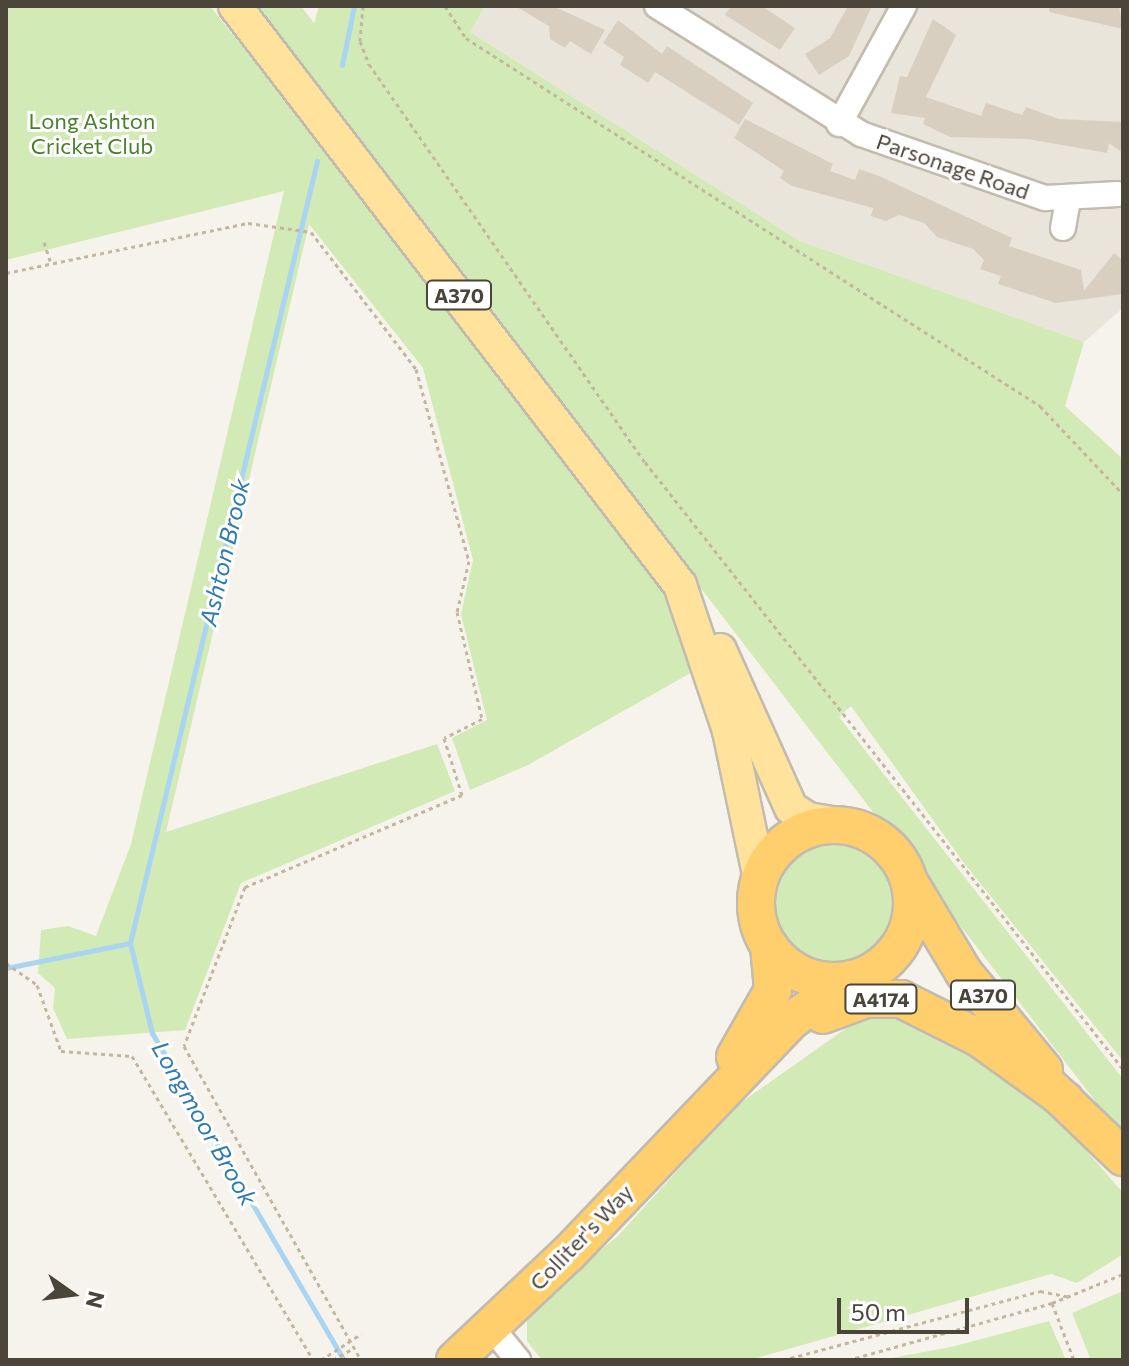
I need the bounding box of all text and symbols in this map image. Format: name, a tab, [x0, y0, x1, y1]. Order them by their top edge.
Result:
park label: Long Ashton Cricket Club	[29, 107, 155, 158]
street label: Parsonage Road	[873, 127, 1033, 205]
road number: A370	[425, 279, 493, 311]
water label: Ashton Brook	[193, 476, 255, 628]
road number: A370	[949, 979, 1017, 1011]
road number: A4174	[843, 983, 919, 1015]
water label: Longmoor Brook	[146, 1036, 264, 1210]
street label: Colliter's Way	[524, 1179, 638, 1295]
north arrow	[32, 1254, 112, 1334]
scale bar	[841, 1282, 973, 1332]
text: N	[81, 1289, 111, 1311]
text: 50 m	[851, 1297, 906, 1326]

